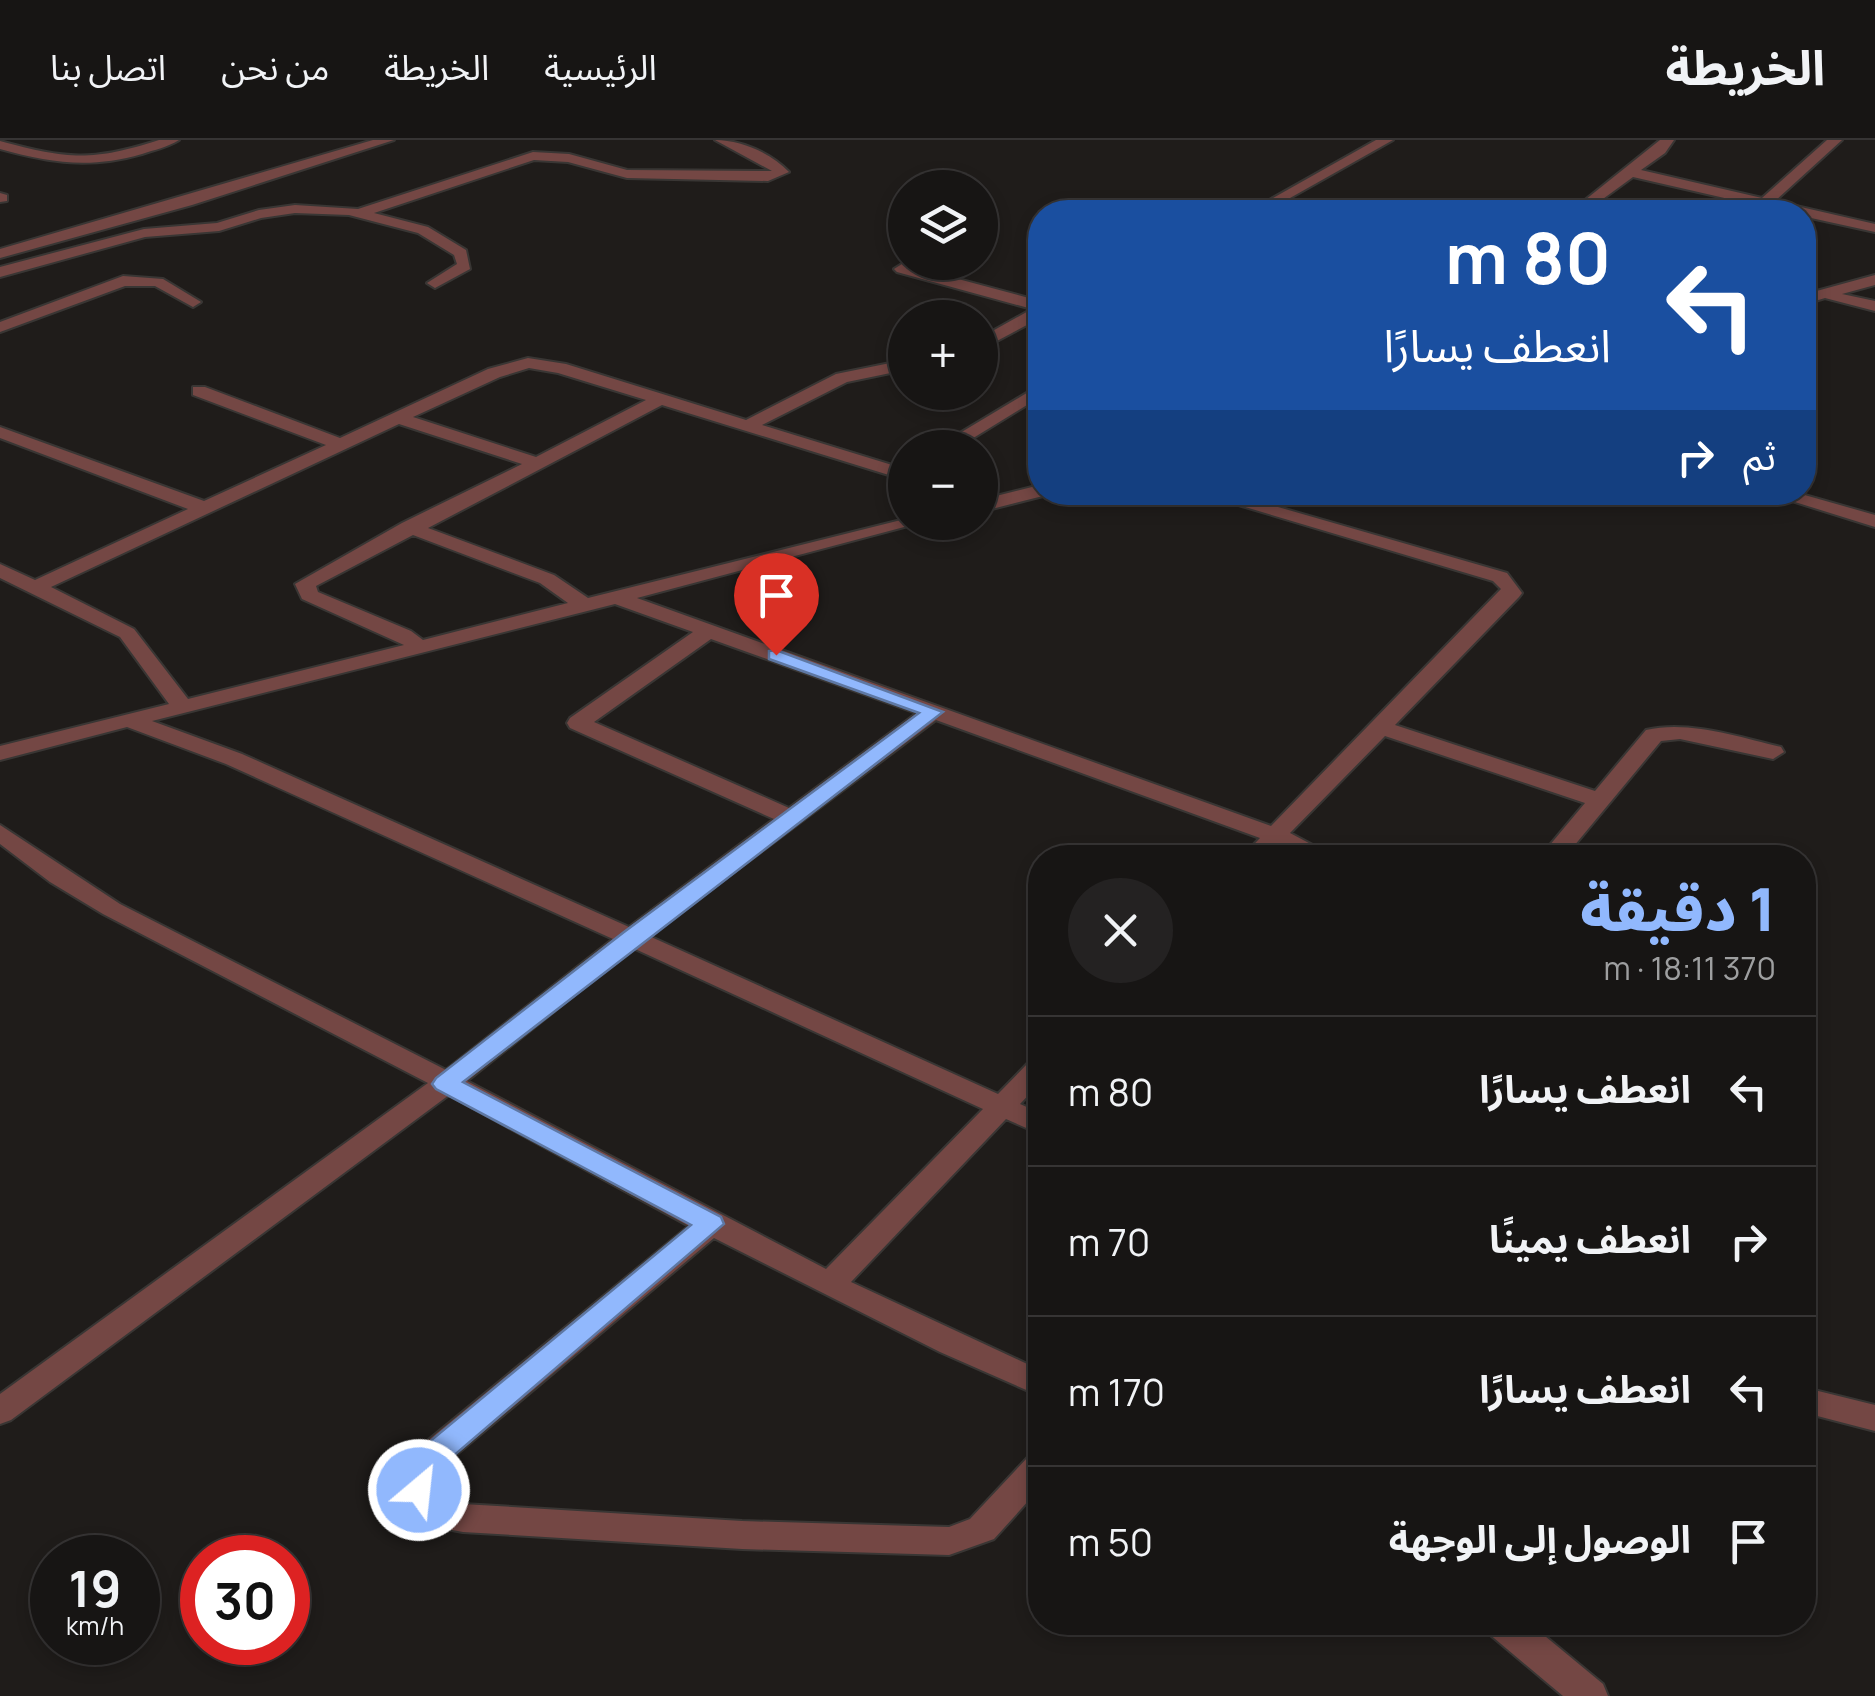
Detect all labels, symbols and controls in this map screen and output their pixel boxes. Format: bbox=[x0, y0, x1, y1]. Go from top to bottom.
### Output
text: الخريطة bbox=[1666, 34, 1825, 99]
text: اتصل بنا bbox=[50, 43, 166, 91]
text: من نحن bbox=[221, 43, 329, 91]
text: الخريطة bbox=[384, 43, 489, 91]
text: الرئيسية bbox=[544, 43, 657, 91]
map controls bbox=[888, 170, 998, 540]
button: layers bbox=[888, 170, 998, 280]
text: 80 m bbox=[1445, 209, 1611, 305]
icon: left bbox=[1646, 240, 1776, 370]
button: + bbox=[888, 300, 998, 410]
text: انعطف يسارًا bbox=[1383, 314, 1611, 376]
text: ثم bbox=[1743, 429, 1776, 481]
button: − bbox=[888, 430, 998, 540]
icon: right bbox=[1668, 430, 1723, 485]
pin bbox=[734, 553, 819, 656]
icon: arrive bbox=[749, 568, 804, 623]
text: 1 دقيقة bbox=[1580, 867, 1776, 949]
button: close bbox=[1068, 878, 1173, 983]
text: 370 m · 18:11 bbox=[1604, 946, 1776, 990]
text: انعطف يسارًا bbox=[1479, 1062, 1691, 1114]
icon: left bbox=[1721, 1064, 1776, 1119]
text: 80 m bbox=[1068, 1065, 1153, 1117]
text: انعطف يمينًا bbox=[1489, 1212, 1691, 1264]
icon: right bbox=[1721, 1214, 1776, 1269]
text: 70 m bbox=[1068, 1215, 1150, 1267]
text: انعطف يسارًا bbox=[1479, 1362, 1691, 1414]
icon: left bbox=[1721, 1364, 1776, 1419]
text: 170 m bbox=[1068, 1365, 1165, 1417]
position arrow bbox=[367, 1438, 471, 1542]
text: الوصول إلى الوجهة bbox=[1389, 1512, 1691, 1564]
icon: arrive bbox=[1721, 1514, 1776, 1569]
text: 50 m bbox=[1068, 1515, 1153, 1567]
speed limit sign: 30 bbox=[180, 1535, 310, 1665]
text: 19 bbox=[69, 1554, 121, 1622]
text: km/h bbox=[66, 1608, 124, 1643]

